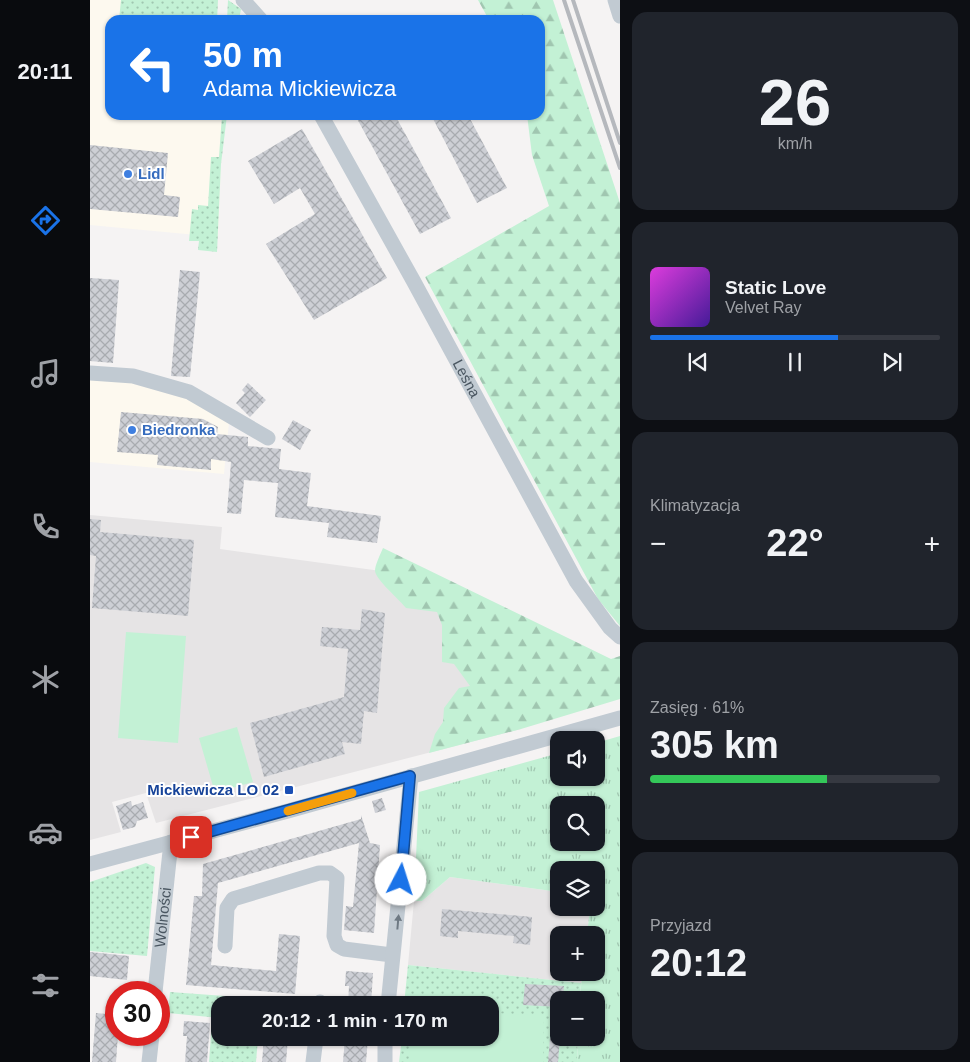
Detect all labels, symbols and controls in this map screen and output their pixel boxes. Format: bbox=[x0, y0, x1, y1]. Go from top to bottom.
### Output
icon: left bbox=[120, 35, 185, 100]
text: 50 m bbox=[203, 35, 283, 74]
text: 20:11 bbox=[17, 59, 73, 84]
text: 26 bbox=[759, 66, 831, 139]
text: Adama Mickiewicza bbox=[203, 76, 396, 101]
text: km/h bbox=[778, 135, 812, 152]
place label: Lidl bbox=[138, 165, 165, 182]
marker: Lidl bbox=[122, 168, 134, 180]
icon: directions bbox=[28, 203, 63, 238]
text: Static Love bbox=[725, 277, 826, 298]
text: Velvet Ray bbox=[725, 299, 801, 316]
icon: previous bbox=[684, 348, 712, 376]
icon: pause bbox=[781, 348, 809, 376]
icon: next bbox=[878, 348, 906, 376]
icon: music bbox=[28, 356, 63, 391]
street label: Leśna bbox=[450, 356, 484, 401]
place label: Biedronka bbox=[142, 421, 216, 438]
marker: Biedronka bbox=[126, 424, 138, 436]
text: Klimatyzacja bbox=[650, 497, 740, 514]
icon: phone bbox=[28, 509, 63, 544]
text: 22° bbox=[766, 522, 824, 564]
text: − bbox=[650, 528, 666, 559]
text: + bbox=[924, 528, 940, 559]
icon: climate bbox=[28, 662, 63, 697]
text: Zasięg · 61% bbox=[650, 699, 744, 716]
text: 305 km bbox=[650, 724, 779, 766]
map controls bbox=[550, 731, 605, 1046]
button: sound bbox=[550, 731, 605, 786]
place label: Mickiewicza LO 02 bbox=[147, 781, 279, 798]
marker: Mickiewicza LO 02 bbox=[283, 784, 295, 796]
button: search bbox=[550, 796, 605, 851]
icon: car bbox=[28, 815, 63, 850]
pin bbox=[170, 816, 212, 858]
icon: arrive bbox=[177, 823, 205, 851]
position arrow bbox=[374, 853, 426, 905]
button: layers bbox=[550, 861, 605, 916]
street label: Wolności bbox=[151, 886, 174, 948]
one-way arrow bbox=[394, 914, 402, 930]
text: Przyjazd bbox=[650, 917, 711, 934]
button: + bbox=[550, 926, 605, 981]
text: 20:12 bbox=[650, 942, 747, 984]
icon: filters bbox=[28, 968, 63, 1003]
speed limit sign: 30 bbox=[105, 981, 170, 1046]
button: − bbox=[550, 991, 605, 1046]
text: 20:12 · 1 min · 170 m bbox=[262, 1010, 448, 1031]

